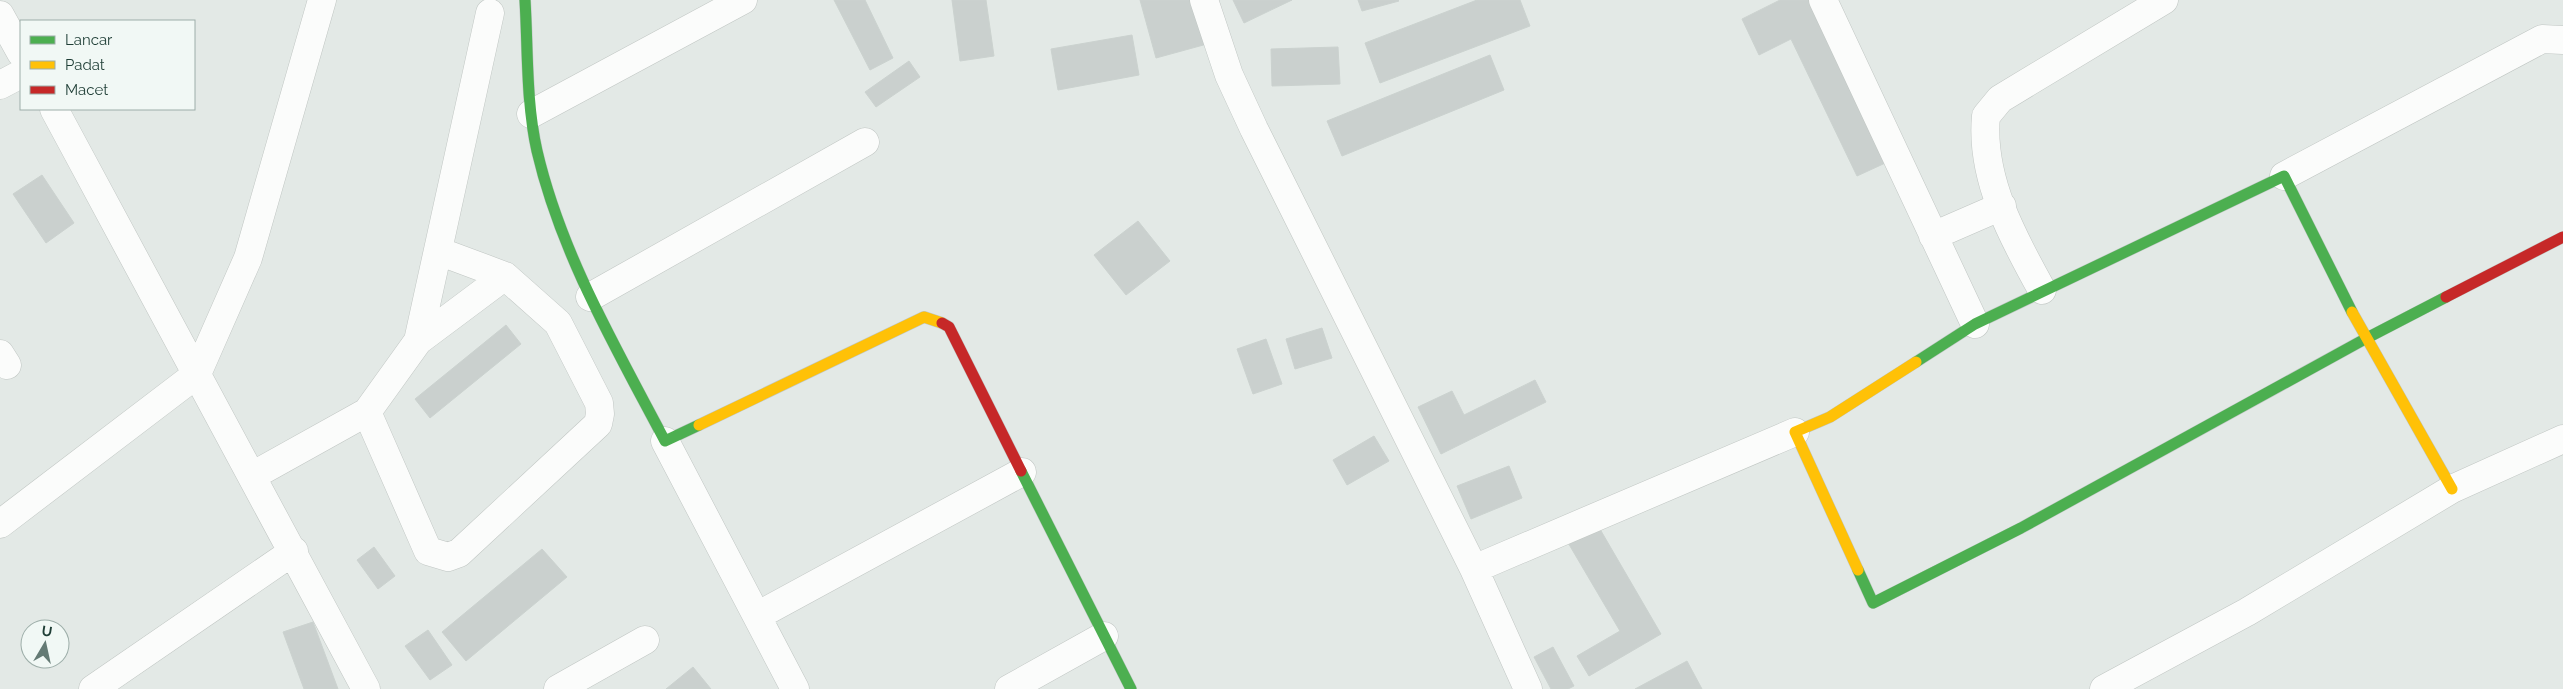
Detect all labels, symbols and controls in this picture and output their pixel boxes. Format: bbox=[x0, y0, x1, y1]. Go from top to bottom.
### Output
legend bbox=[20, 20, 195, 110]
text: Lancar bbox=[65, 31, 113, 49]
text: Padat bbox=[65, 56, 105, 74]
text: Macet bbox=[65, 81, 108, 99]
north arrow bbox=[20, 619, 70, 669]
text: U bbox=[41, 622, 53, 640]

